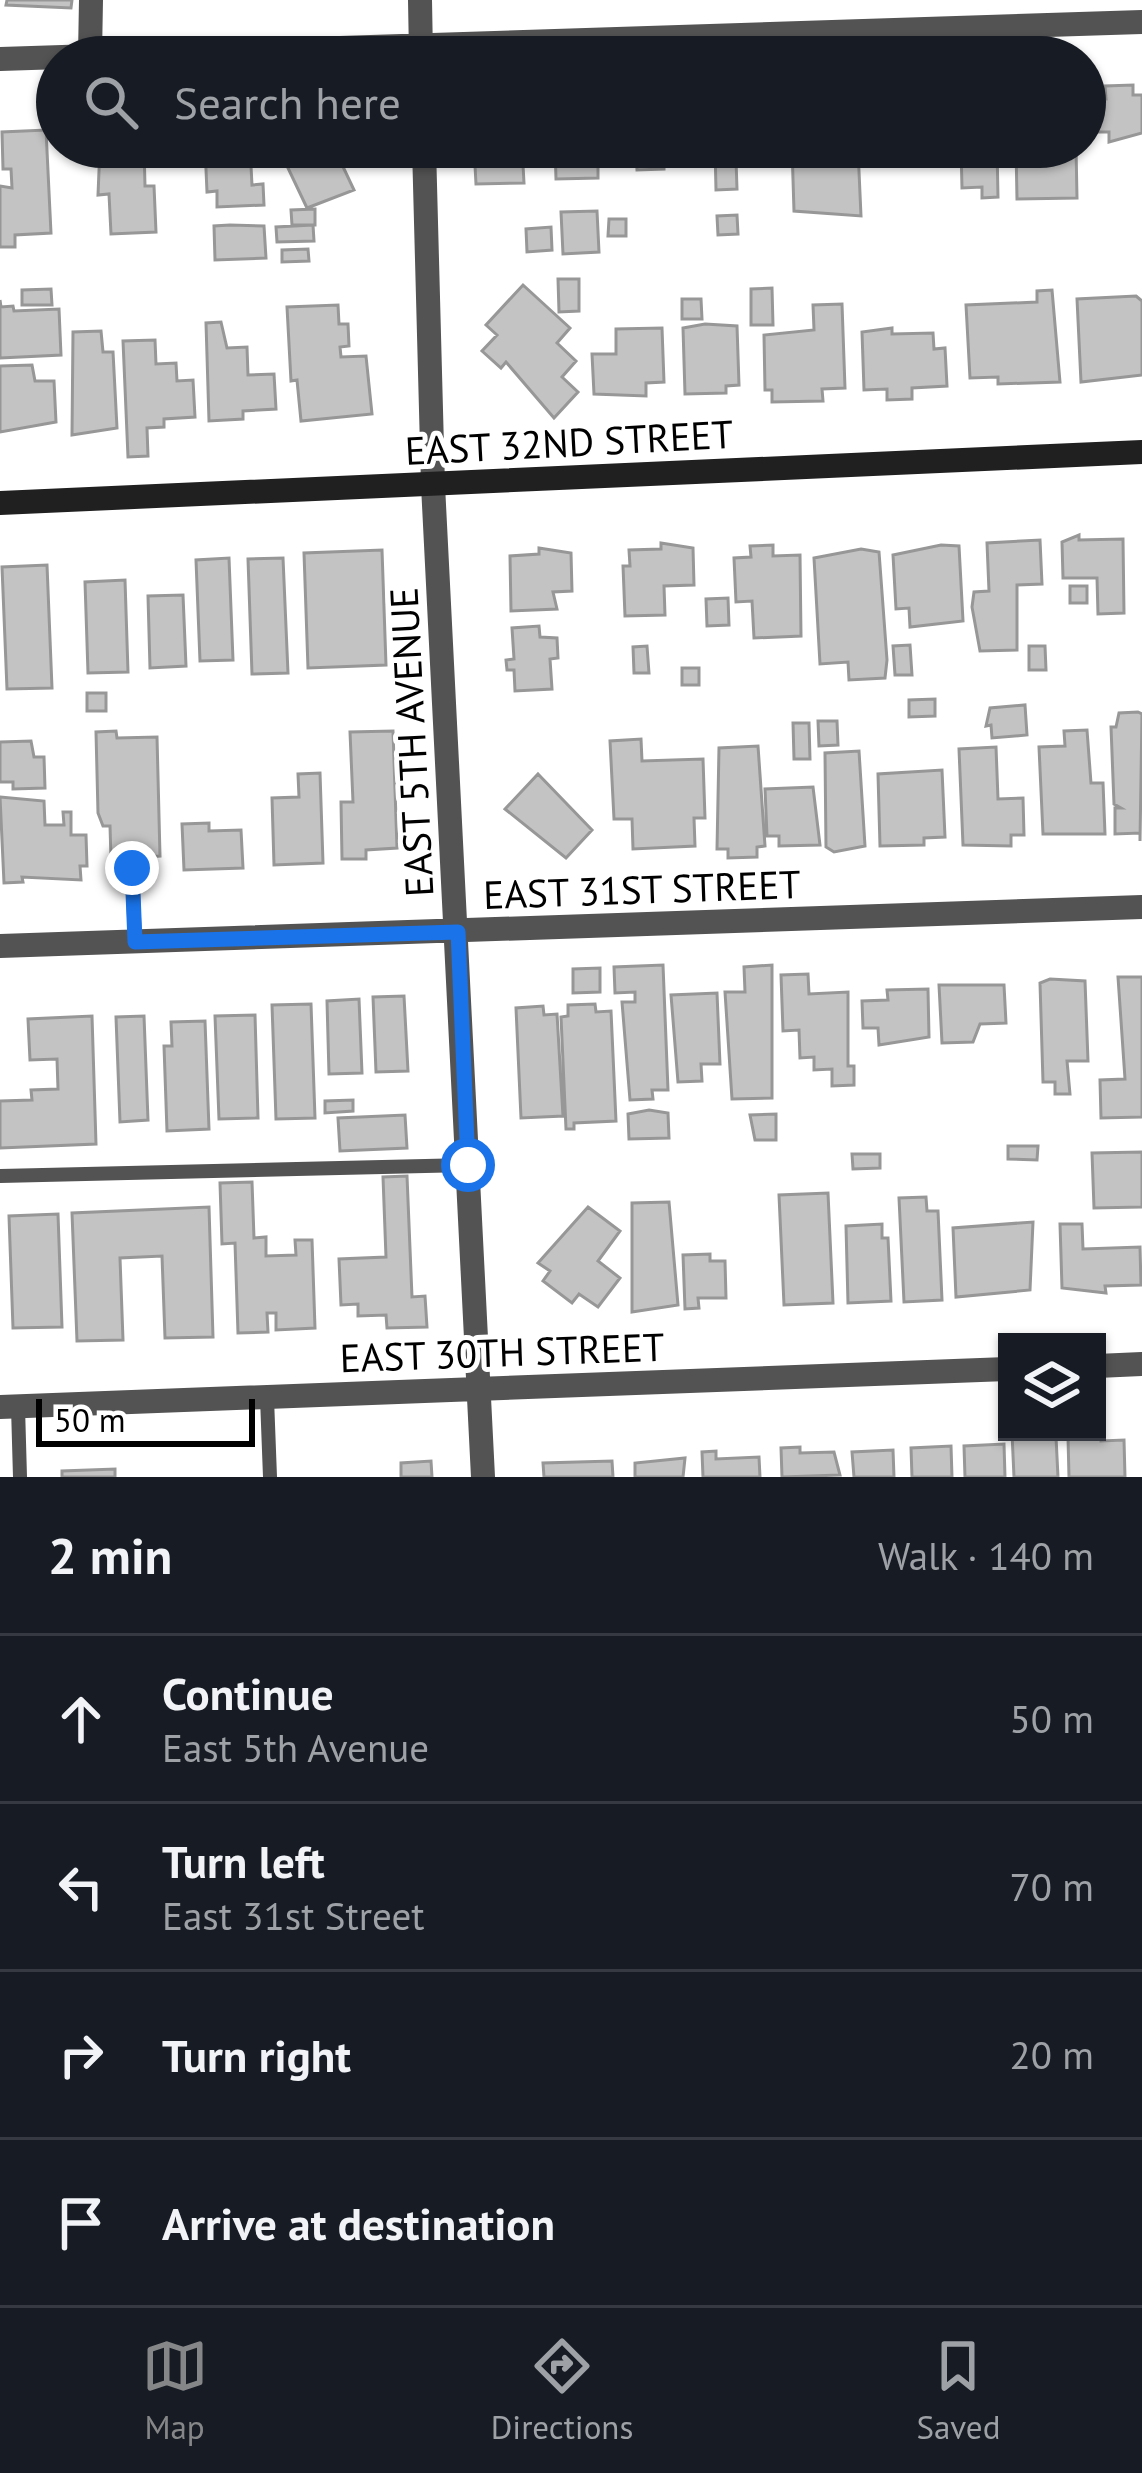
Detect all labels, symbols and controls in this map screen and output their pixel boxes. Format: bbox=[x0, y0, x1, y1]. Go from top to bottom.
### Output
search box bbox=[36, 36, 1106, 168]
icon: search bbox=[78, 69, 144, 135]
text: Search here bbox=[174, 73, 401, 131]
street label: EAST 32ND STREET bbox=[404, 408, 734, 476]
street label: EAST 5TH AVENUE bbox=[377, 586, 445, 898]
route end bbox=[105, 841, 159, 895]
street label: EAST 31ST STREET bbox=[482, 858, 802, 920]
route start bbox=[441, 1138, 495, 1192]
street label: EAST 30TH STREET bbox=[339, 1321, 665, 1383]
map controls bbox=[998, 1333, 1106, 1441]
button: layers bbox=[998, 1333, 1106, 1441]
scale bar bbox=[36, 1393, 255, 1446]
text: 50 m bbox=[54, 1398, 126, 1441]
text: 2 min bbox=[48, 1522, 172, 1588]
text: Walk · 140 m bbox=[878, 1530, 1094, 1581]
text: Continue bbox=[162, 1664, 334, 1722]
icon: ahead bbox=[48, 1686, 114, 1752]
text: 50 m bbox=[1009, 1693, 1094, 1744]
text: East 5th Avenue bbox=[162, 1722, 429, 1773]
text: Turn left bbox=[162, 1832, 325, 1890]
icon: left bbox=[48, 1854, 114, 1920]
text: 70 m bbox=[1009, 1861, 1094, 1912]
text: East 31st Street bbox=[162, 1890, 424, 1941]
icon: right bbox=[48, 2022, 114, 2088]
text: Turn right bbox=[162, 2026, 351, 2084]
text: 20 m bbox=[1009, 2029, 1094, 2080]
icon: arrive bbox=[48, 2190, 114, 2256]
text: Arrive at destination bbox=[162, 2194, 555, 2252]
tab: Map bbox=[142, 2333, 208, 2448]
tab: Directions bbox=[491, 2333, 633, 2448]
tab: Saved bbox=[916, 2333, 1000, 2448]

